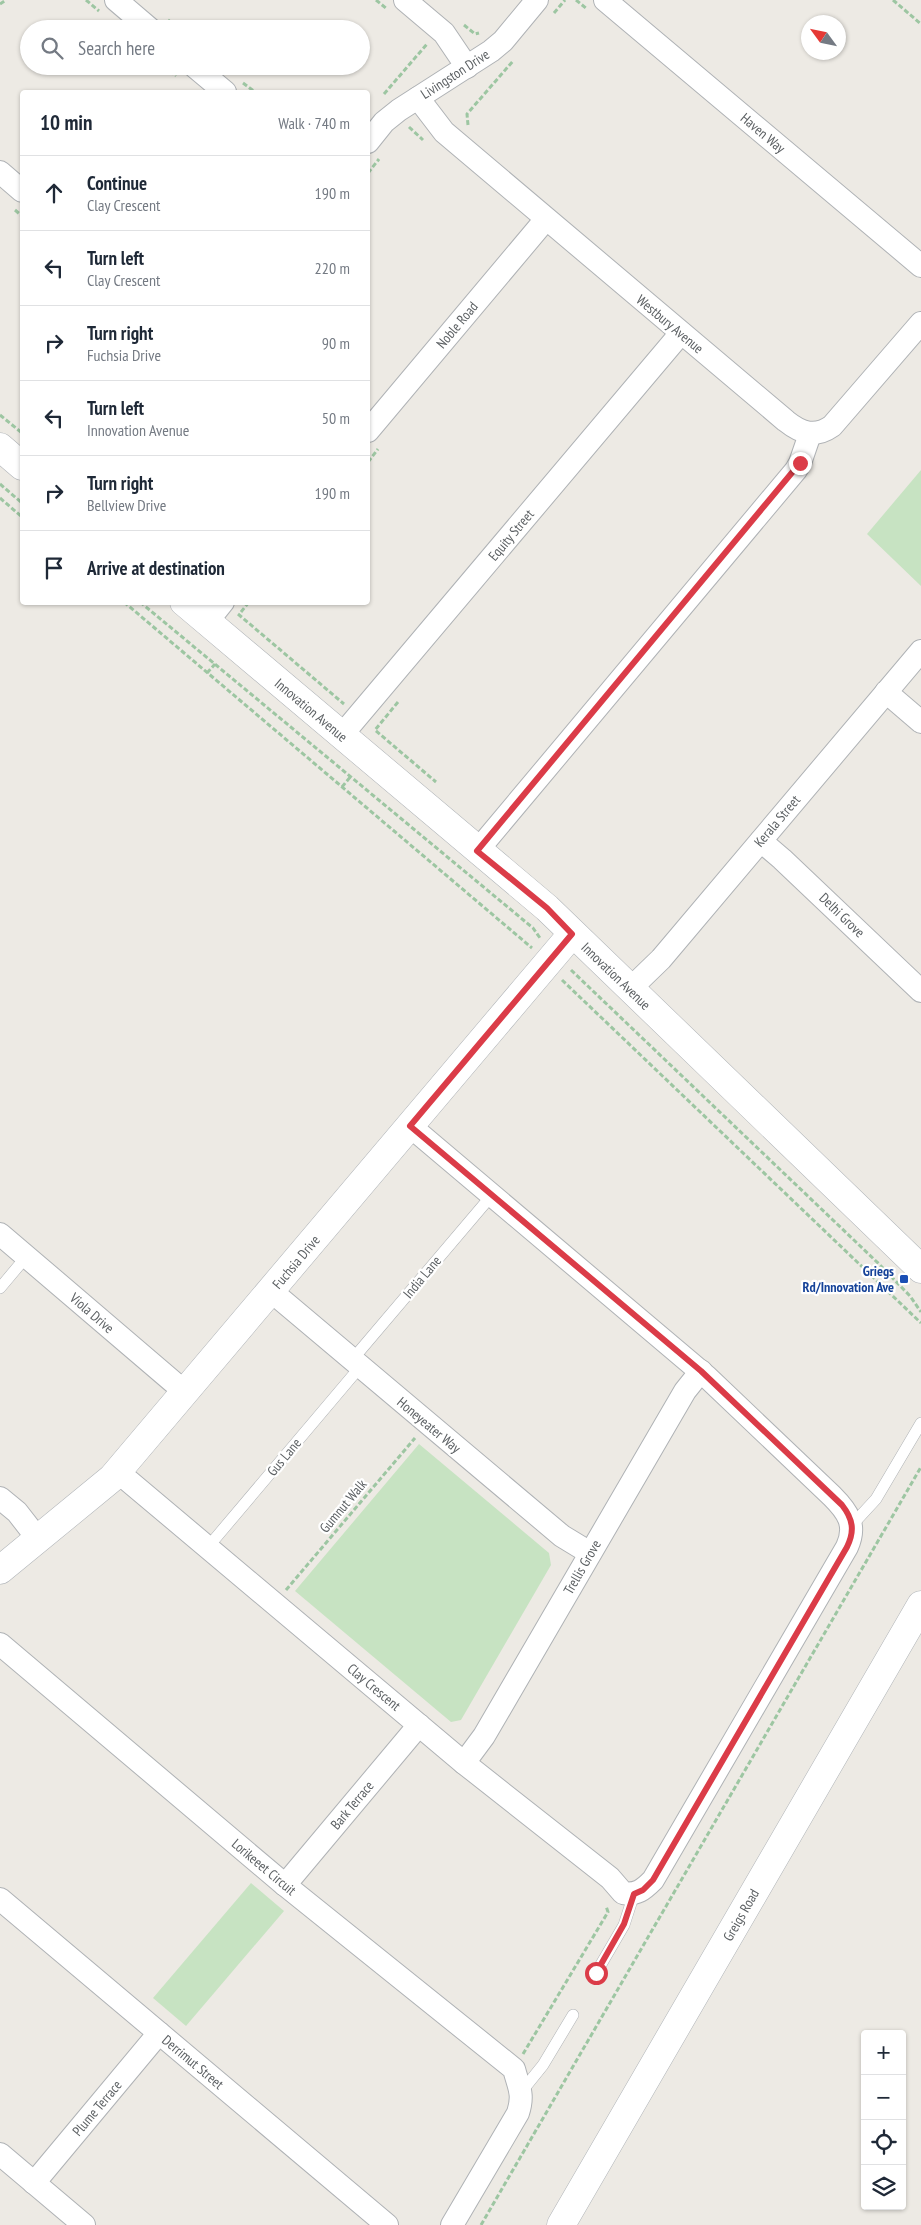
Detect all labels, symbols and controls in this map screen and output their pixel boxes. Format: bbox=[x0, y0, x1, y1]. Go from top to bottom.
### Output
north arrow bbox=[801, 15, 846, 60]
search box bbox=[20, 20, 370, 75]
icon: search bbox=[38, 34, 66, 62]
text: Search here bbox=[78, 36, 155, 60]
street label: Livingston Drive bbox=[417, 45, 493, 103]
text: 10 min bbox=[40, 109, 92, 136]
street label: Haven Way bbox=[737, 109, 790, 157]
text: Walk · 740 m bbox=[278, 113, 350, 133]
text: Continue bbox=[87, 171, 147, 195]
icon: ahead bbox=[40, 179, 68, 207]
text: 190 m bbox=[315, 183, 350, 203]
text: Clay Crescent bbox=[87, 195, 160, 215]
text: Turn left bbox=[87, 246, 144, 270]
icon: left bbox=[40, 254, 68, 282]
text: 220 m bbox=[315, 258, 350, 278]
text: Clay Crescent bbox=[87, 270, 160, 290]
street label: Westbury Avenue bbox=[633, 291, 707, 357]
street label: Noble Road bbox=[432, 298, 482, 352]
text: Turn right bbox=[87, 321, 153, 345]
icon: right bbox=[40, 329, 68, 357]
text: 90 m bbox=[322, 333, 350, 353]
text: Fuchsia Drive bbox=[87, 345, 161, 365]
text: Turn left bbox=[87, 396, 144, 420]
icon: left bbox=[40, 404, 68, 432]
text: 50 m bbox=[322, 408, 350, 428]
text: Innovation Avenue bbox=[87, 420, 189, 440]
route end bbox=[789, 452, 812, 475]
text: Turn right bbox=[87, 471, 153, 495]
icon: right bbox=[40, 479, 68, 507]
text: 190 m bbox=[315, 483, 350, 503]
text: Bellview Drive bbox=[87, 495, 166, 515]
street label: Equity Street bbox=[484, 505, 538, 564]
icon: arrive bbox=[40, 554, 68, 582]
text: Arrive at destination bbox=[87, 556, 225, 580]
street label: Innovation Avenue bbox=[271, 674, 351, 746]
street label: Kerala Street bbox=[750, 791, 804, 851]
street label: Delhi Grove bbox=[815, 889, 869, 941]
street label: Innovation Avenue bbox=[578, 938, 655, 1014]
street label: Fuchsia Drive bbox=[268, 1231, 324, 1293]
street label: India Lane bbox=[399, 1252, 445, 1302]
place label: Griegs Rd/Innovation Ave bbox=[803, 1262, 894, 1296]
marker: Griegs Rd/Innovation Ave bbox=[898, 1273, 910, 1285]
street label: Viola Drive bbox=[65, 1288, 118, 1337]
street label: Honeyeater Way bbox=[393, 1393, 465, 1457]
street label: Gus Lane bbox=[263, 1434, 305, 1480]
street label: Gumnut Walk bbox=[315, 1475, 371, 1536]
street label: Trellis Grove bbox=[559, 1536, 605, 1597]
street label: Clay Crescent bbox=[344, 1659, 404, 1715]
street label: Bark Terrace bbox=[326, 1777, 378, 1833]
street label: Lorikeeet Circuit bbox=[228, 1835, 300, 1899]
street label: Greigs Road bbox=[719, 1886, 763, 1944]
route start bbox=[585, 1962, 608, 1985]
map controls bbox=[861, 2030, 906, 2210]
button: + bbox=[861, 2030, 906, 2075]
street label: Derrimut Street bbox=[159, 2031, 228, 2093]
button: − bbox=[861, 2075, 906, 2120]
street label: Plume Terrace bbox=[68, 2076, 126, 2140]
button: locate bbox=[861, 2120, 906, 2165]
button: layers bbox=[861, 2165, 906, 2210]

